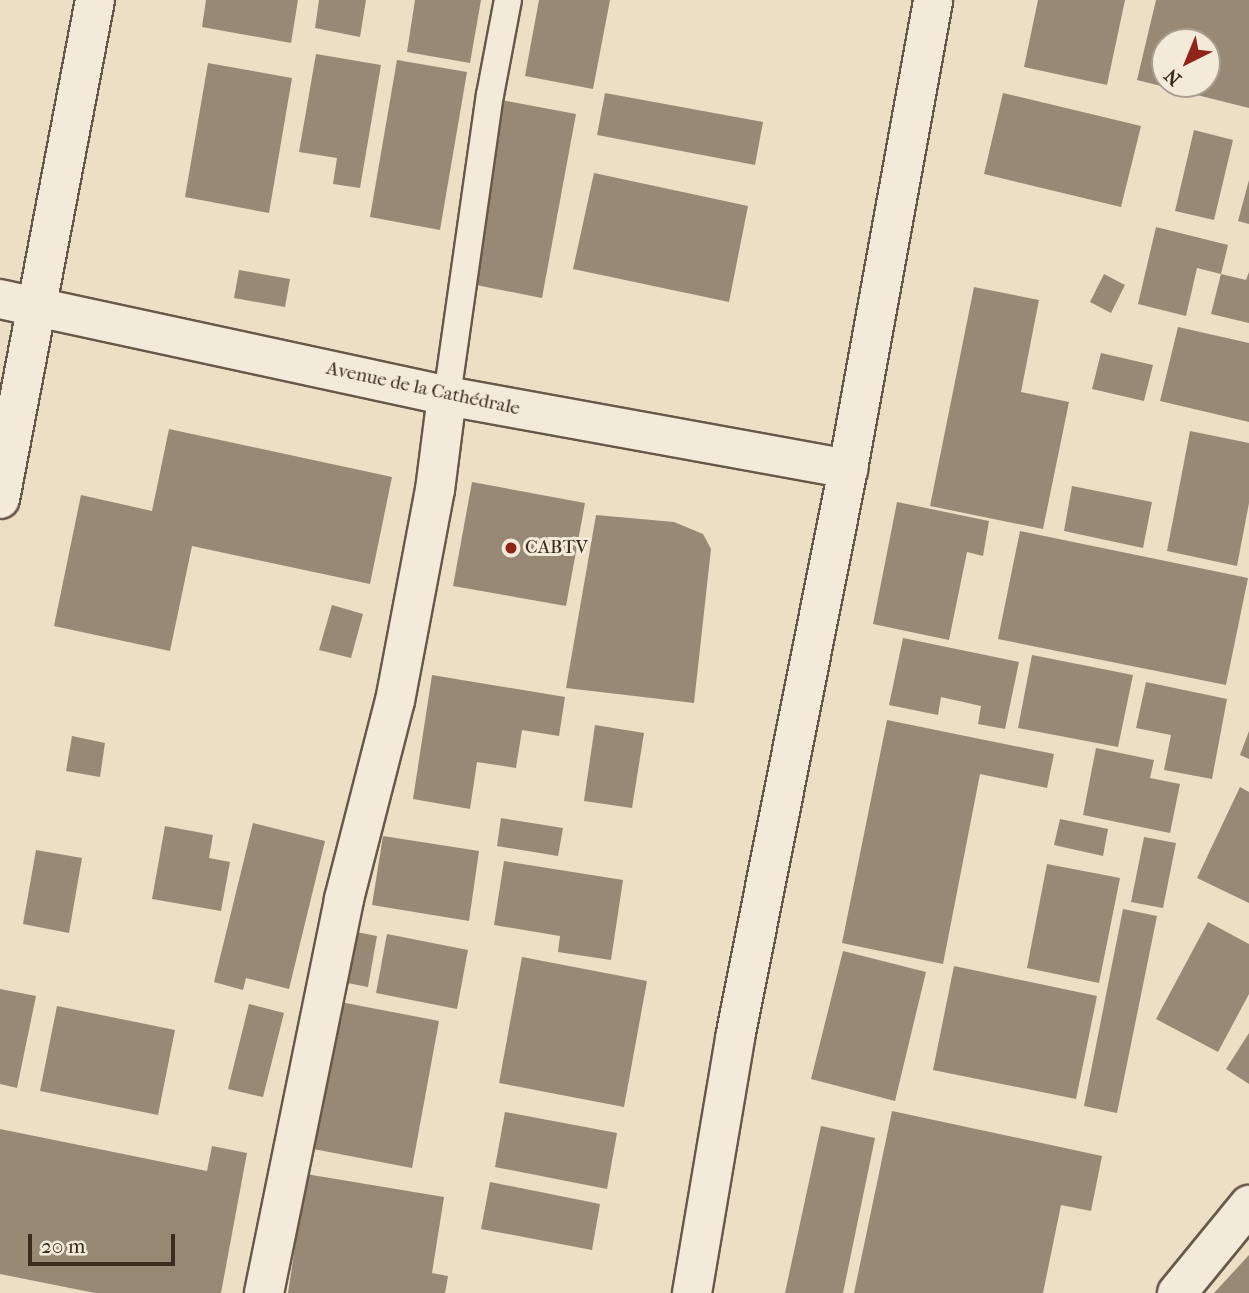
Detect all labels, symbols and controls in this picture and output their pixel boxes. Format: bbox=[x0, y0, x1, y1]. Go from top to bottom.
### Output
north arrow bbox=[1151, 28, 1221, 98]
text: N bbox=[1160, 64, 1186, 90]
street label: Avenue de la Cathédrale bbox=[324, 357, 522, 421]
place label: CABTV bbox=[525, 537, 588, 559]
marker: CABTV bbox=[503, 540, 519, 556]
scale bar bbox=[32, 1220, 178, 1264]
text: 20 m bbox=[41, 1234, 85, 1258]

